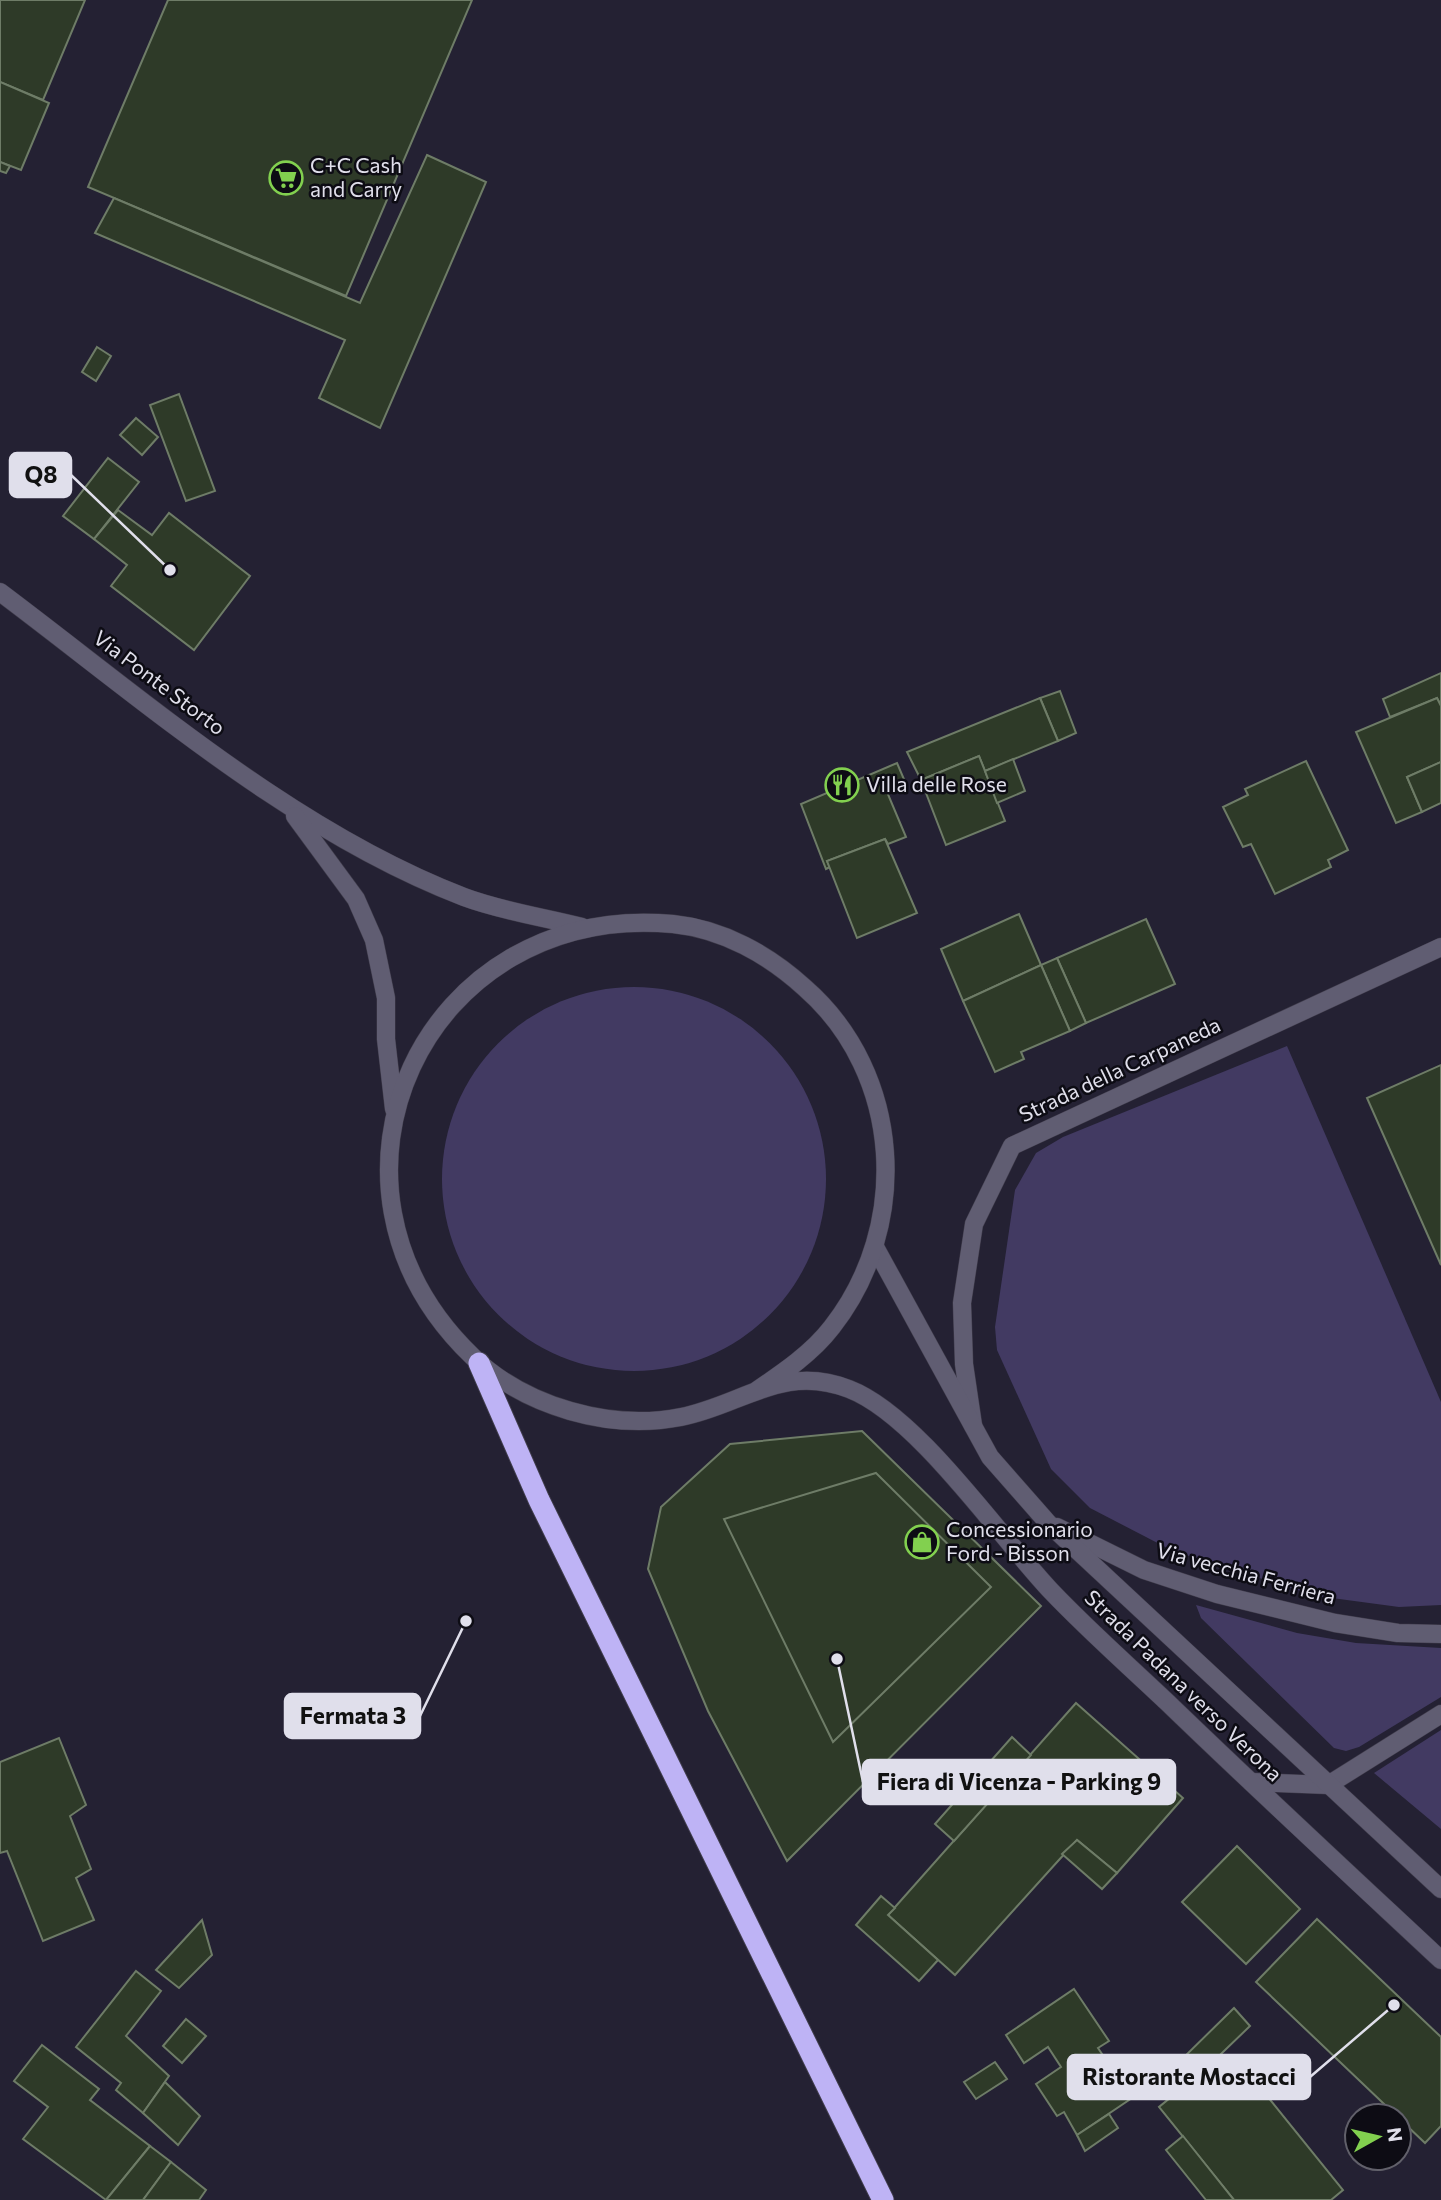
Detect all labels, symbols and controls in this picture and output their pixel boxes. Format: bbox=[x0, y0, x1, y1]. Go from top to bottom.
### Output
place label: C+C Cash and Carry bbox=[310, 152, 402, 201]
supermarket icon: C+C Cash and Carry bbox=[267, 159, 305, 197]
callout: Q8 bbox=[10, 453, 71, 497]
text: Q8 bbox=[25, 460, 57, 488]
street label: Via Ponte Storto bbox=[89, 624, 231, 739]
restaurant icon: Villa delle Rose bbox=[823, 766, 861, 804]
place label: Villa delle Rose bbox=[866, 771, 1007, 796]
street label: Strada della Carpaneda bbox=[1015, 1011, 1224, 1126]
place label: Concessionario Ford - Bisson bbox=[946, 1516, 1093, 1565]
shop icon: Concessionario Ford - Bisson bbox=[903, 1523, 941, 1561]
street label: Via vecchia Ferriera bbox=[1154, 1537, 1339, 1609]
street label: Strada Padana verso Verona bbox=[1080, 1584, 1288, 1786]
callout: Fermata 3 bbox=[285, 1694, 420, 1738]
text: Fermata 3 bbox=[300, 1701, 406, 1729]
callout: Fiera di Vicenza - Parking 9 bbox=[863, 1760, 1175, 1804]
text: Fiera di Vicenza - Parking 9 bbox=[877, 1767, 1161, 1795]
callout: Ristorante Mostacci bbox=[1068, 2055, 1310, 2099]
text: Ristorante Mostacci bbox=[1082, 2062, 1296, 2090]
north arrow bbox=[1343, 2102, 1413, 2172]
text: N bbox=[1383, 2126, 1408, 2143]

